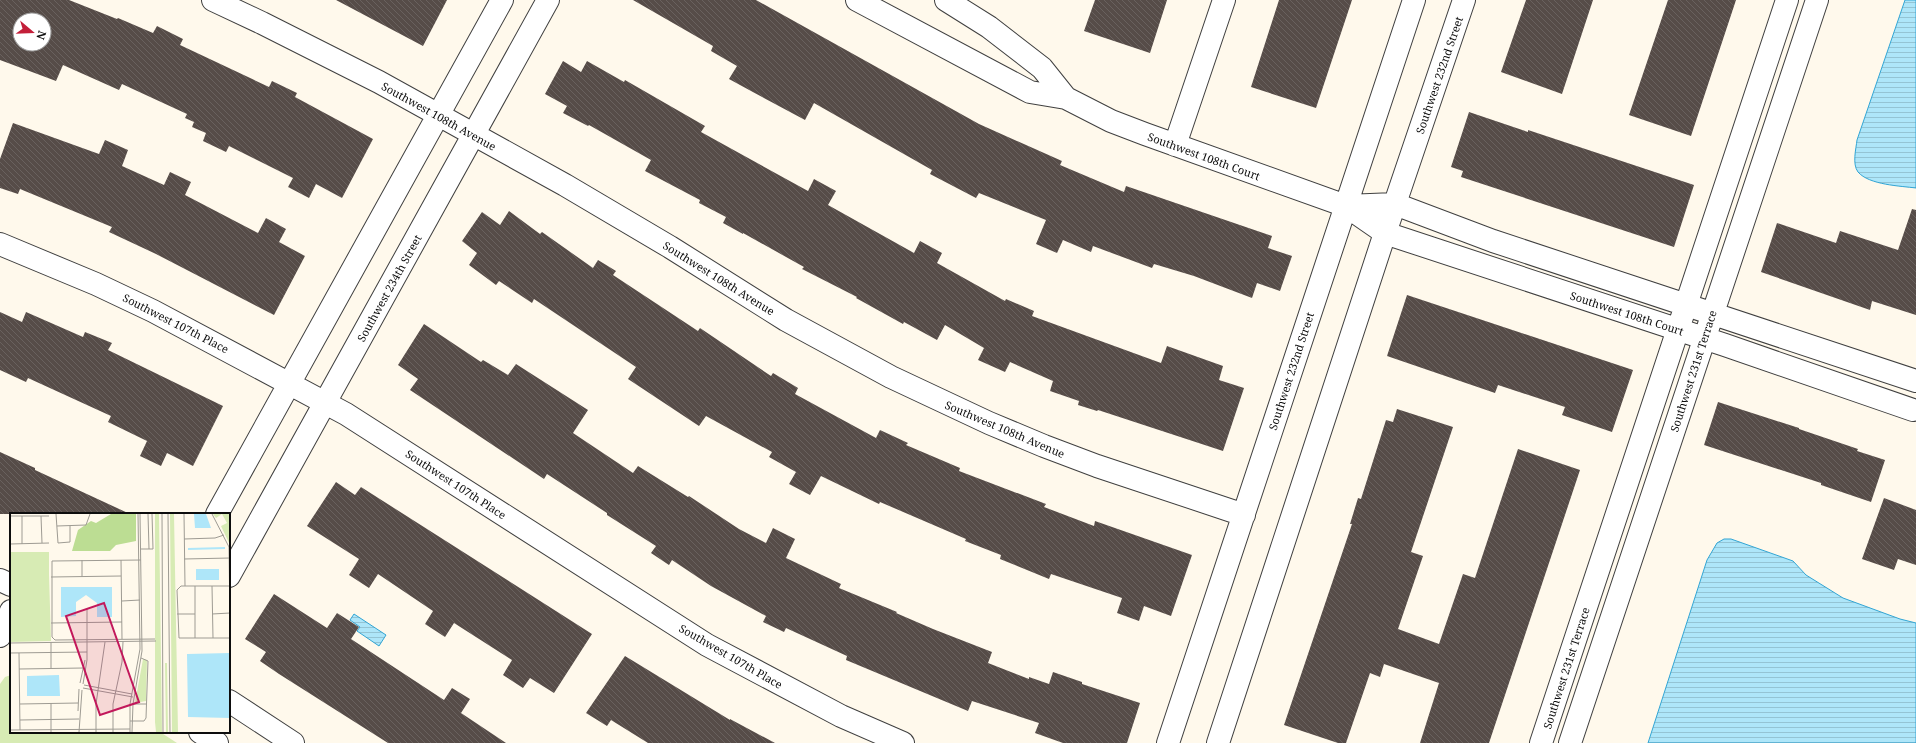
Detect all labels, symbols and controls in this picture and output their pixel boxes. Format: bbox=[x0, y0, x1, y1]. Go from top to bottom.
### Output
north arrow bbox=[12, 12, 52, 52]
street label: Southwest 232nd Street bbox=[1412, 14, 1466, 136]
text: N bbox=[33, 29, 50, 42]
street label: Southwest 108th Avenue bbox=[379, 78, 499, 154]
street label: Southwest 108th Court bbox=[1146, 129, 1262, 183]
street label: Southwest 234th Street bbox=[353, 232, 425, 344]
street label: Southwest 108th Avenue bbox=[660, 238, 778, 319]
street label: Southwest 108th Court bbox=[1568, 288, 1686, 338]
street label: Southwest 107th Place bbox=[120, 290, 232, 356]
street label: Southwest 231st Terrace bbox=[1666, 308, 1720, 434]
street label: Southwest 232nd Street bbox=[1265, 310, 1317, 432]
street label: Southwest 108th Avenue bbox=[943, 397, 1067, 461]
street label: Southwest 107th Place bbox=[403, 446, 509, 522]
inset map bbox=[10, 513, 230, 733]
street label: Southwest 231st Terrace bbox=[1539, 605, 1593, 731]
street label: Southwest 107th Place bbox=[677, 620, 785, 692]

